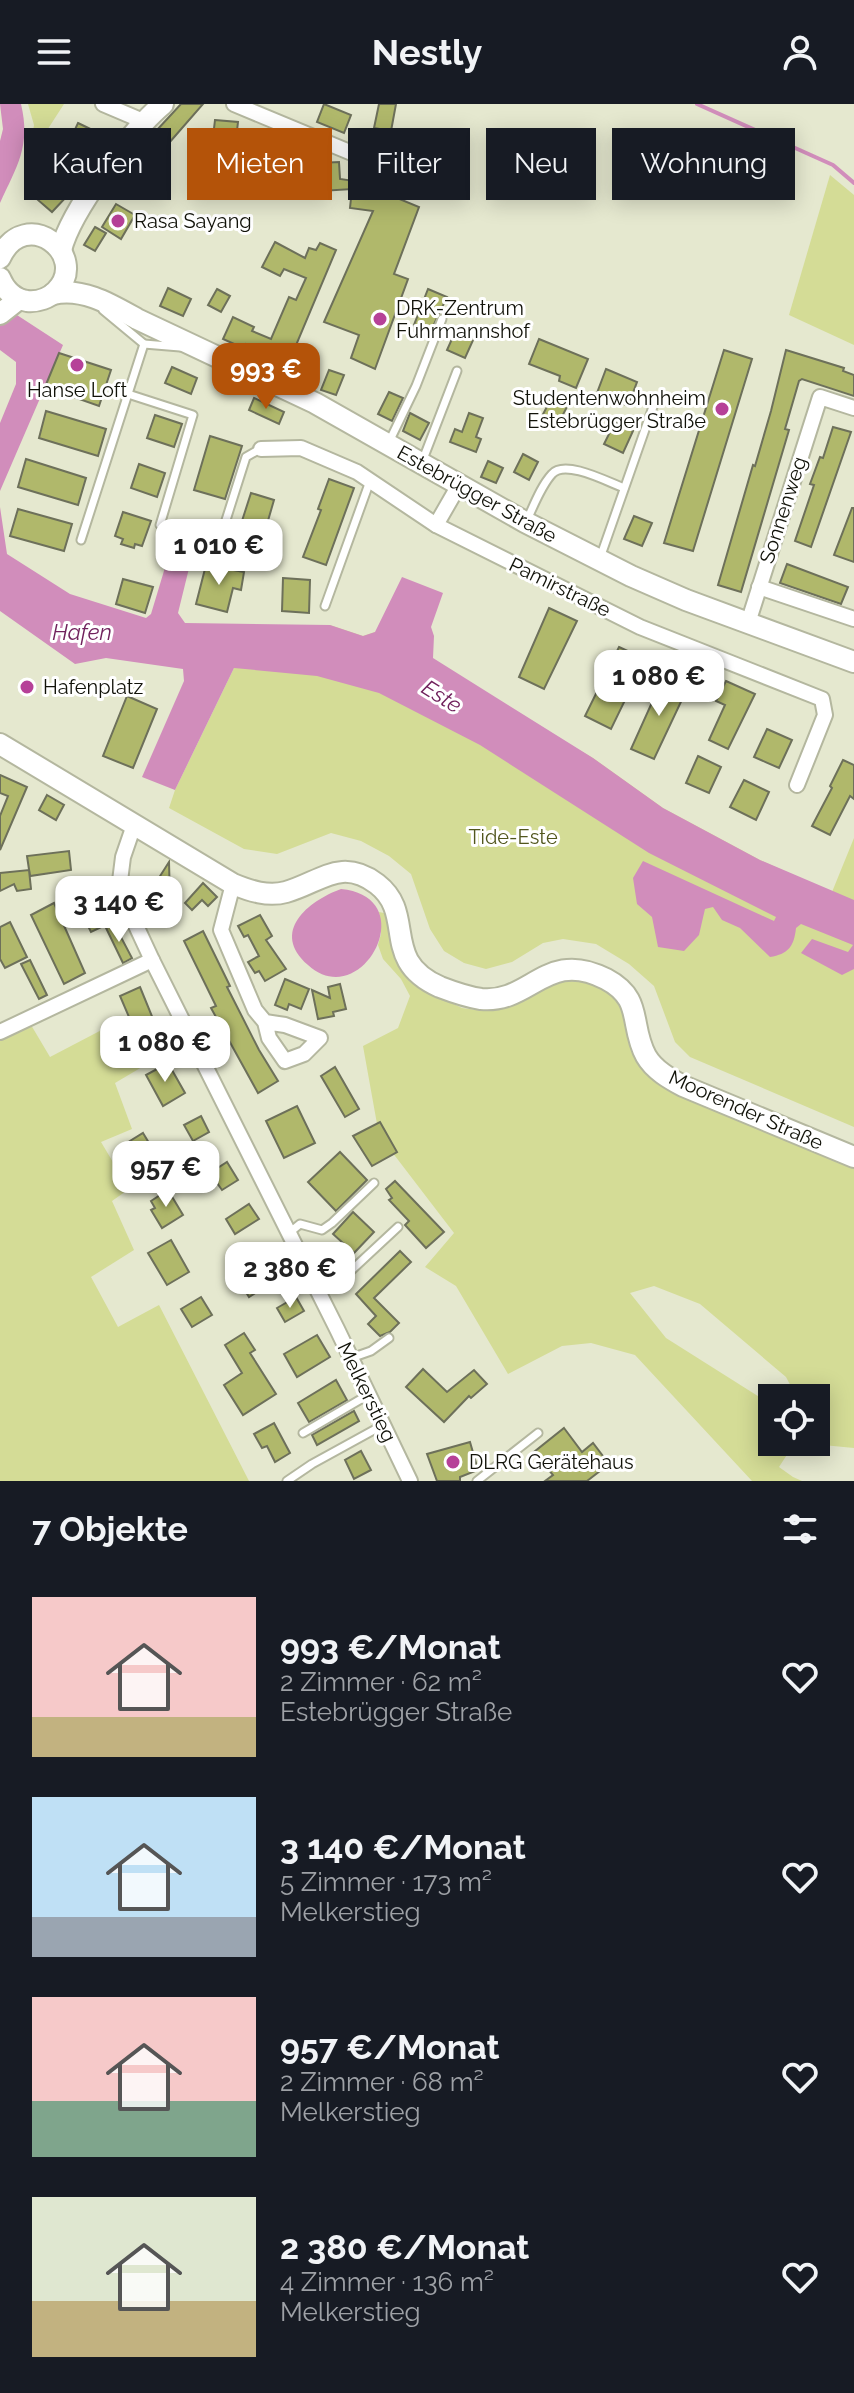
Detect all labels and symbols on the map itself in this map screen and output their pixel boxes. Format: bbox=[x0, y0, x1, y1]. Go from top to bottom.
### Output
place label: Rasa Sayang bbox=[134, 209, 252, 233]
marker: Rasa Sayang bbox=[109, 212, 127, 230]
place label: DRK-Zentrum Fuhrmannshof bbox=[396, 296, 531, 343]
marker: DRK-Zentrum Fuhrmannshof bbox=[371, 310, 389, 328]
pin: 993 € bbox=[210, 343, 322, 411]
marker: Hanse Loft bbox=[68, 356, 86, 374]
place label: Hanse Loft bbox=[27, 378, 127, 402]
place label: Studentenwohnheim Estebrügger Straße bbox=[513, 386, 706, 433]
marker: Studentenwohnheim Estebrügger Straße bbox=[713, 400, 731, 418]
street label: Estebrügger Straße bbox=[393, 440, 561, 548]
street label: Sonnenweg bbox=[755, 454, 811, 566]
pin: 1 010 € bbox=[145, 519, 293, 587]
street label: Pamirstraße bbox=[505, 552, 615, 622]
water label: Hafen bbox=[52, 619, 112, 645]
pin: 1 080 € bbox=[585, 650, 733, 718]
water label: Este bbox=[417, 674, 467, 718]
place label: Hafenplatz bbox=[43, 675, 143, 699]
marker: Hafenplatz bbox=[18, 678, 36, 696]
park label: Tide-Este bbox=[468, 825, 558, 849]
pin: 3 140 € bbox=[45, 876, 193, 944]
pin: 1 080 € bbox=[91, 1016, 239, 1084]
street label: Moorender Straße bbox=[665, 1065, 827, 1155]
pin: 957 € bbox=[110, 1141, 222, 1209]
pin: 2 380 € bbox=[216, 1242, 364, 1310]
street label: Melkerstieg bbox=[332, 1338, 402, 1446]
place label: DLRG Gerätehaus bbox=[469, 1450, 634, 1474]
marker: DLRG Gerätehaus bbox=[444, 1453, 462, 1471]

